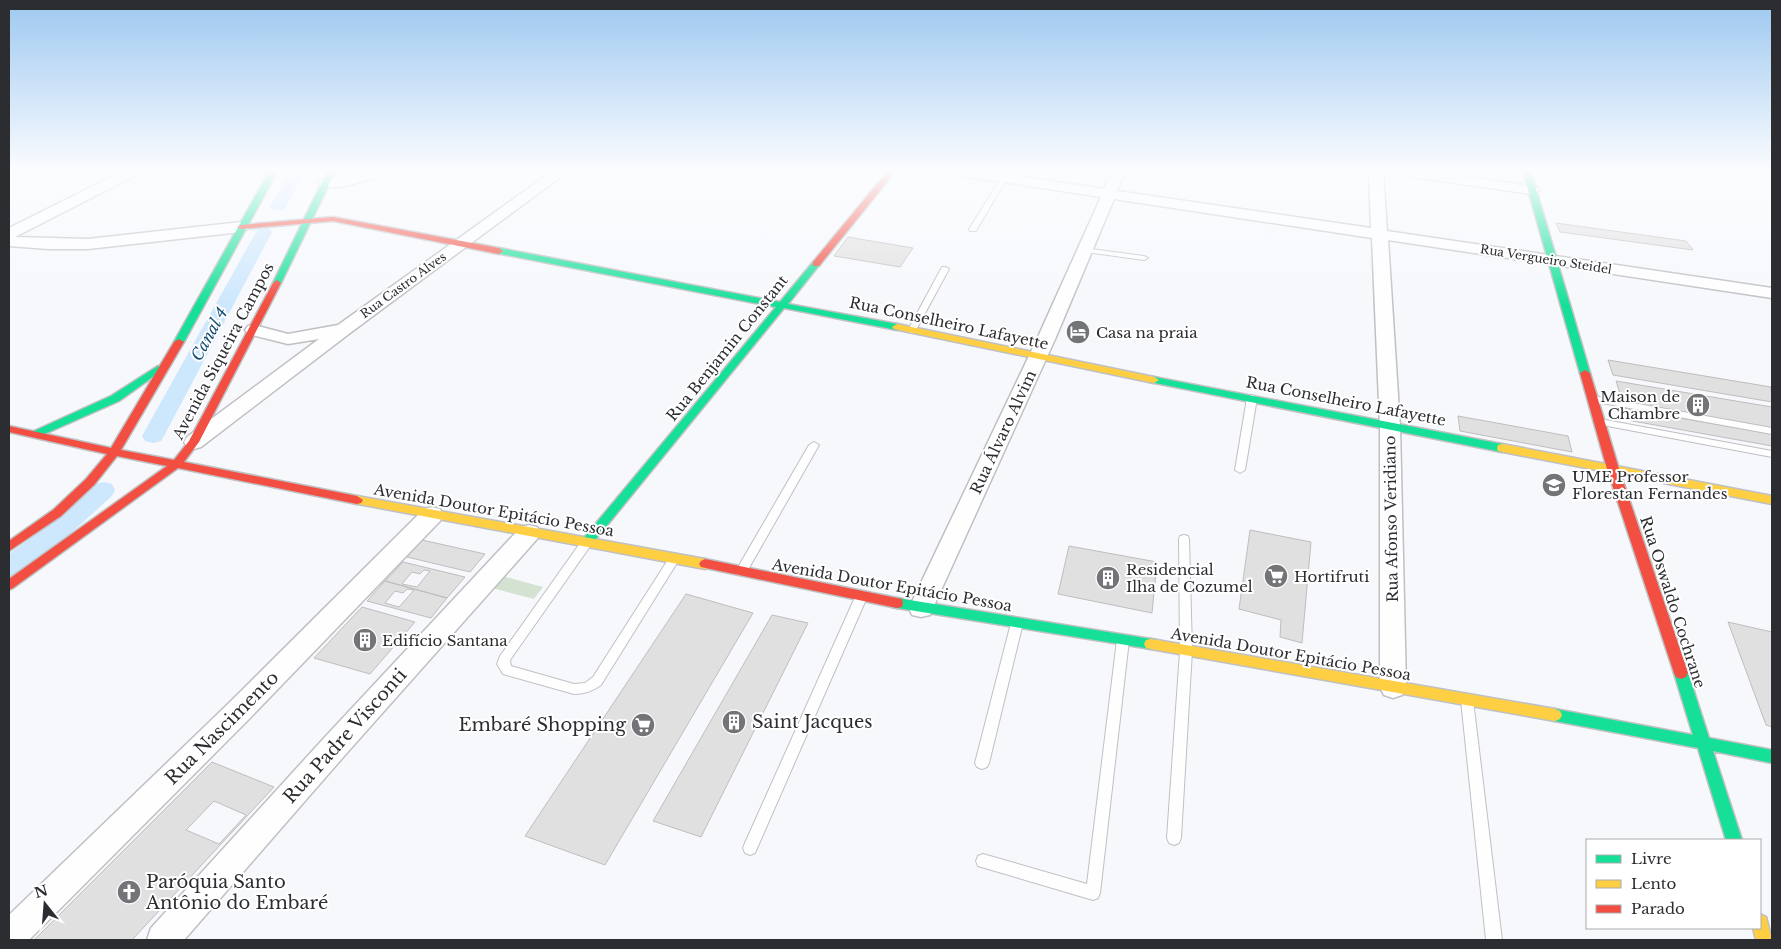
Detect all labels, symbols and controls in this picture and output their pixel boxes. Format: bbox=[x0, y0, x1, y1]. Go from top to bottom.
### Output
street label: Rua Vergueiro Steidel bbox=[1479, 241, 1613, 277]
street label: Rua Castro Alves bbox=[357, 249, 449, 321]
street label: Avenida Siqueira Campos bbox=[168, 259, 278, 443]
street label: Rua Benjamin Constant bbox=[662, 271, 792, 425]
street label: Rua Conselheiro Lafayette bbox=[848, 293, 1050, 353]
water label: Canal 4 bbox=[186, 304, 232, 364]
hotel icon: Casa na praia bbox=[1065, 319, 1091, 345]
place label: Casa na praia bbox=[1096, 323, 1198, 342]
street label: Rua Álvaro Alvim bbox=[966, 367, 1040, 497]
street label: Rua Conselheiro Lafayette bbox=[1244, 372, 1448, 430]
place label: Maison de Chambre bbox=[1600, 387, 1680, 423]
building icon: Maison de Chambre bbox=[1685, 392, 1711, 418]
street label: Rua Afonso Veridiano bbox=[1380, 435, 1402, 603]
place label: UME Professor Florestan Fernandes bbox=[1572, 467, 1728, 503]
school or university icon: UME Professor Florestan Fernandes bbox=[1541, 472, 1567, 498]
street label: Avenida Doutor Epitácio Pessoa bbox=[371, 479, 616, 541]
street label: Rua Oswaldo Cochrane bbox=[1636, 514, 1710, 690]
street label: Avenida Doutor Epitácio Pessoa bbox=[769, 554, 1014, 616]
place label: Residencial Ilha de Cozumel bbox=[1126, 560, 1253, 596]
supermarket icon: Hortifruti bbox=[1263, 563, 1289, 589]
building icon: Residencial Ilha de Cozumel bbox=[1095, 565, 1121, 591]
place label: Hortifruti bbox=[1294, 567, 1369, 586]
street label: Avenida Doutor Epitácio Pessoa bbox=[1168, 623, 1413, 685]
building icon: Edifício Santana bbox=[352, 627, 378, 653]
place label: Edifício Santana bbox=[382, 631, 508, 650]
street label: Rua Padre Visconti bbox=[279, 664, 411, 808]
street label: Rua Nascimento bbox=[161, 667, 283, 789]
building icon: Saint Jacques bbox=[721, 709, 747, 735]
place label: Saint Jacques bbox=[752, 711, 873, 733]
supermarket icon: Embaré Shopping bbox=[630, 712, 656, 738]
place label: Embaré Shopping bbox=[458, 714, 626, 736]
legend bbox=[1586, 839, 1761, 929]
text: Livre bbox=[1631, 849, 1672, 868]
place label: Paróquia Santo Antônio do Embaré bbox=[145, 871, 328, 914]
text: Lento bbox=[1631, 874, 1677, 893]
north arrow bbox=[20, 879, 70, 929]
church icon: Paróquia Santo Antônio do Embaré bbox=[116, 879, 142, 905]
text: N bbox=[32, 881, 50, 902]
text: Parado bbox=[1631, 899, 1685, 918]

